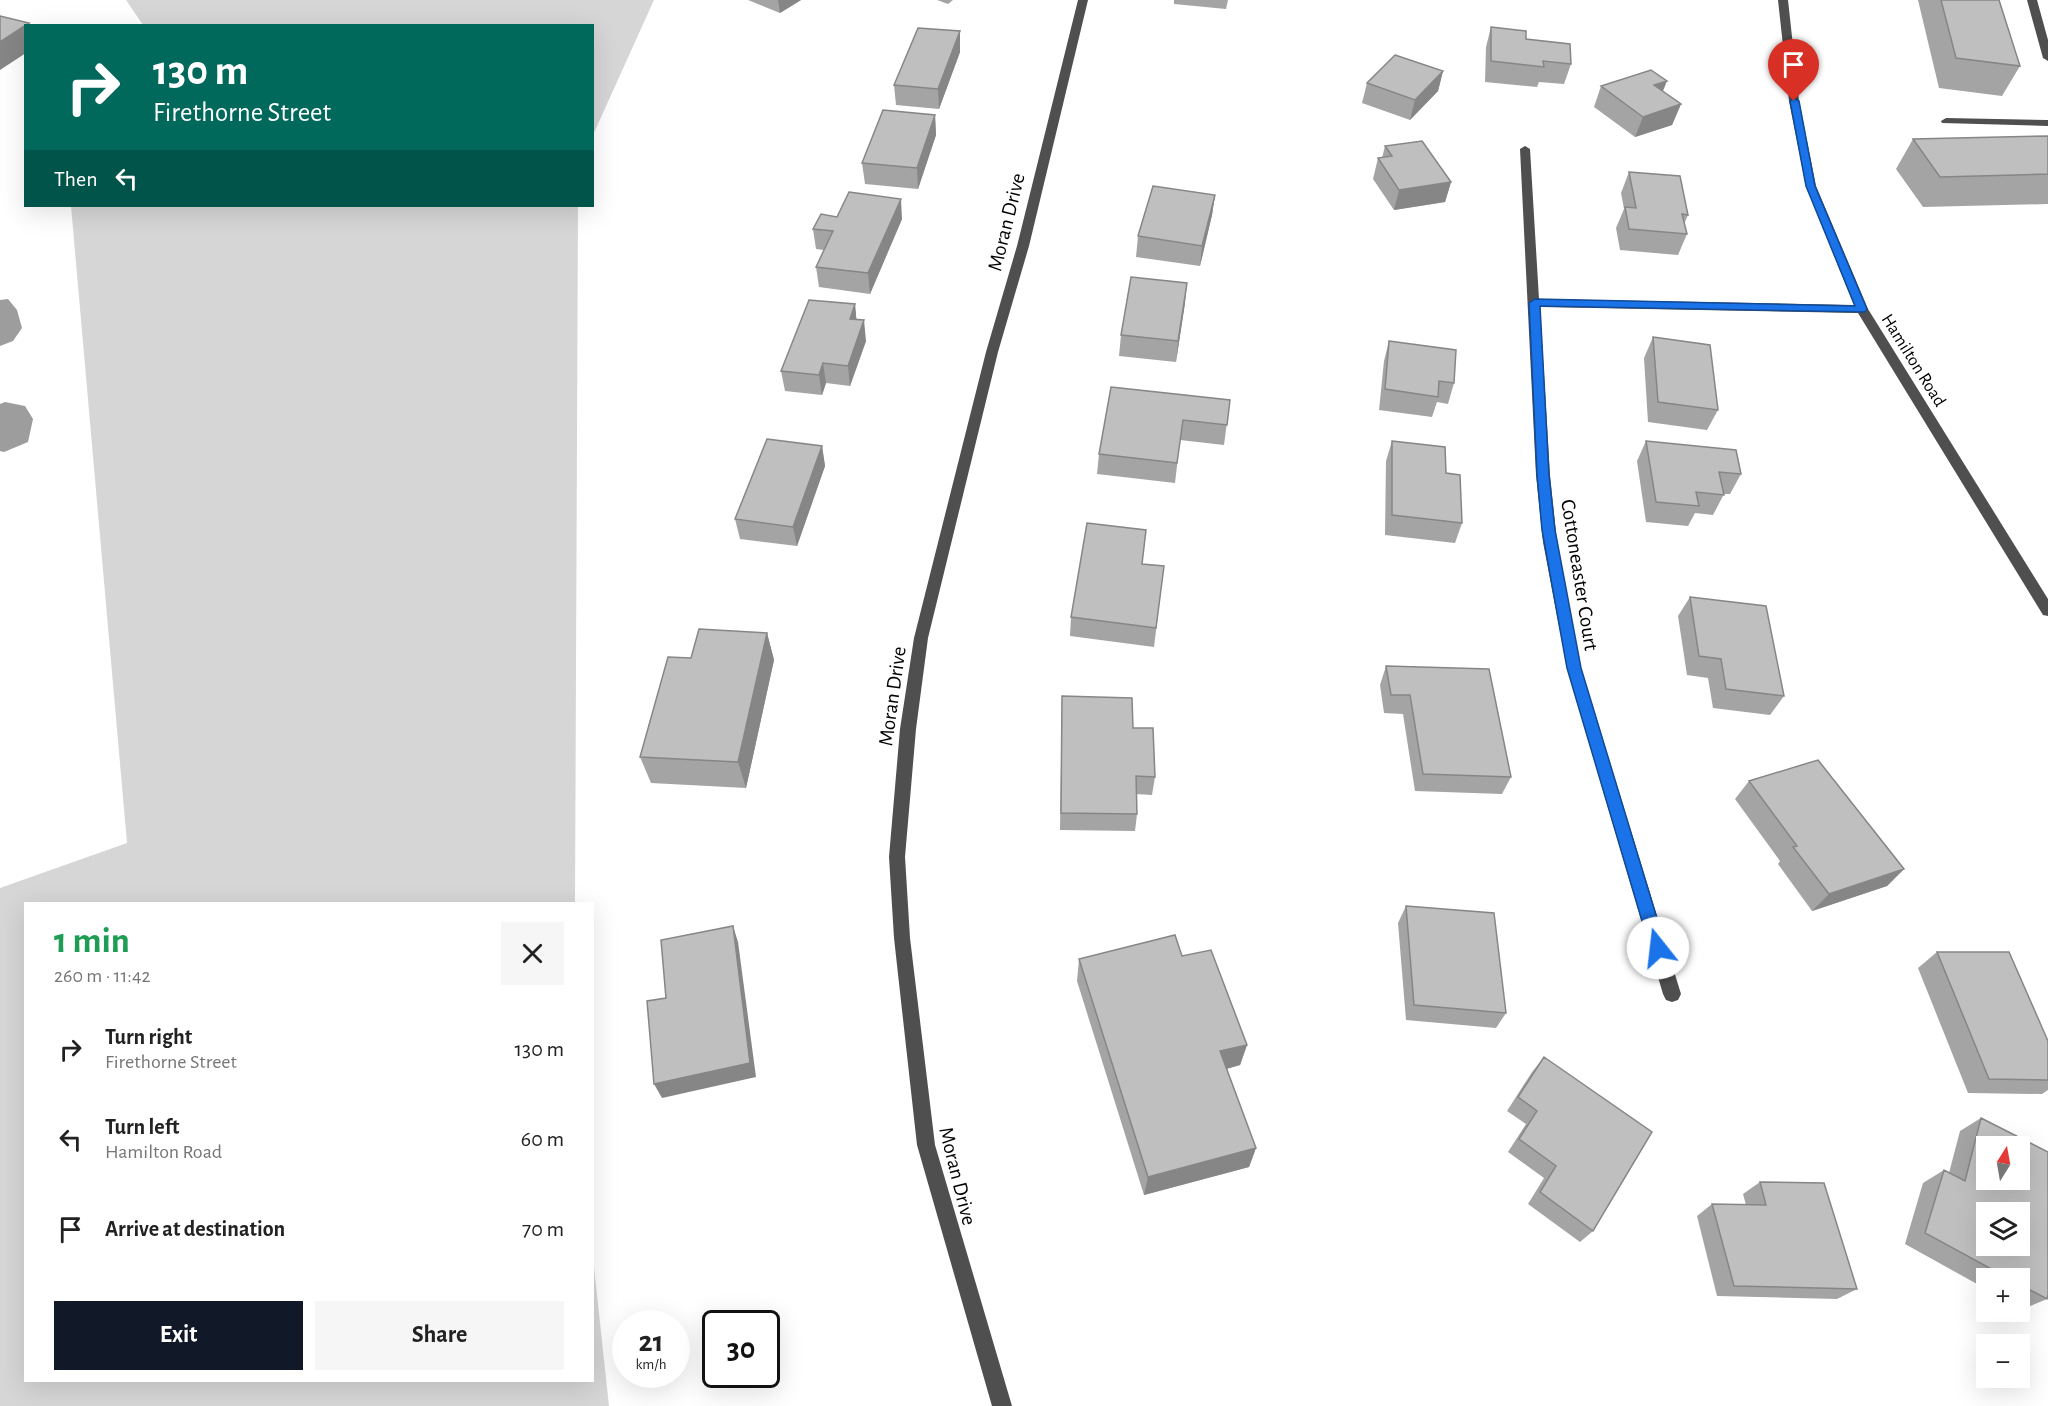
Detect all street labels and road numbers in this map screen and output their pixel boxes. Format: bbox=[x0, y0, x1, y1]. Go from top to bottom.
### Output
street label: Moran Drive bbox=[984, 171, 1029, 273]
street label: Hamilton Road bbox=[1878, 311, 1949, 410]
street label: Cottoneaster Court bbox=[1557, 498, 1602, 653]
street label: Moran Drive bbox=[875, 645, 910, 747]
street label: Moran Drive bbox=[935, 1125, 980, 1227]

